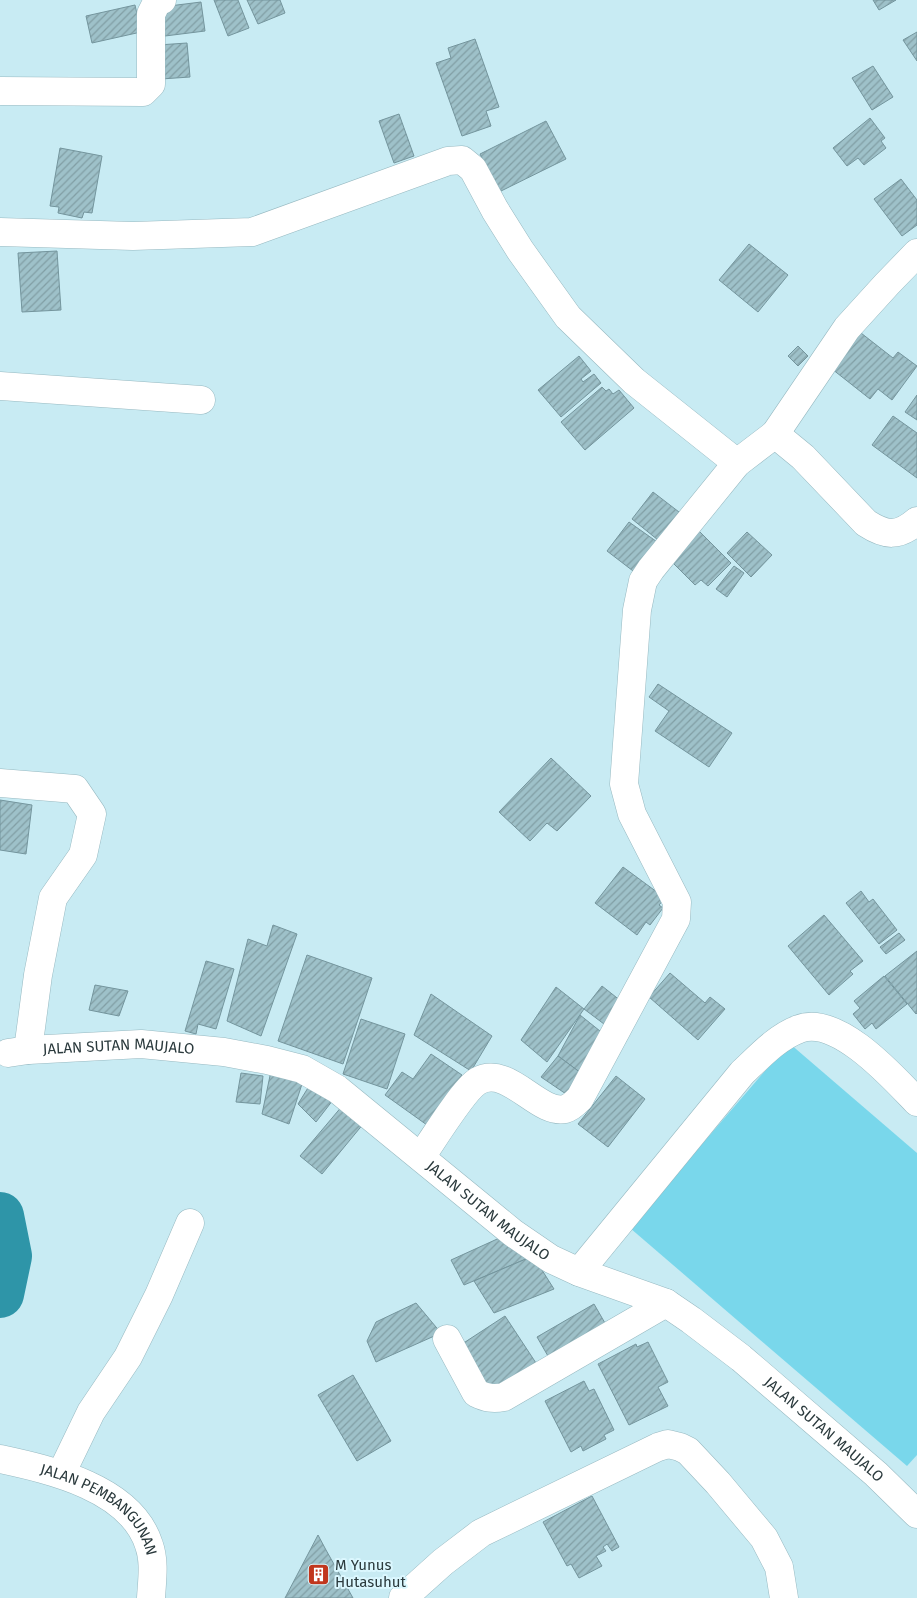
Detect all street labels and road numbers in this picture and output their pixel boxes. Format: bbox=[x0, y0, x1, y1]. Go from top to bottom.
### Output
street label: JALAN SUTAN MAUJALO bbox=[42, 1035, 195, 1058]
street label: JALAN SUTAN MAUJALO bbox=[423, 1157, 553, 1264]
street label: JALAN SUTAN MAUJALO bbox=[760, 1373, 887, 1486]
street label: JALAN PEMBANGUNAN bbox=[38, 1460, 160, 1557]

